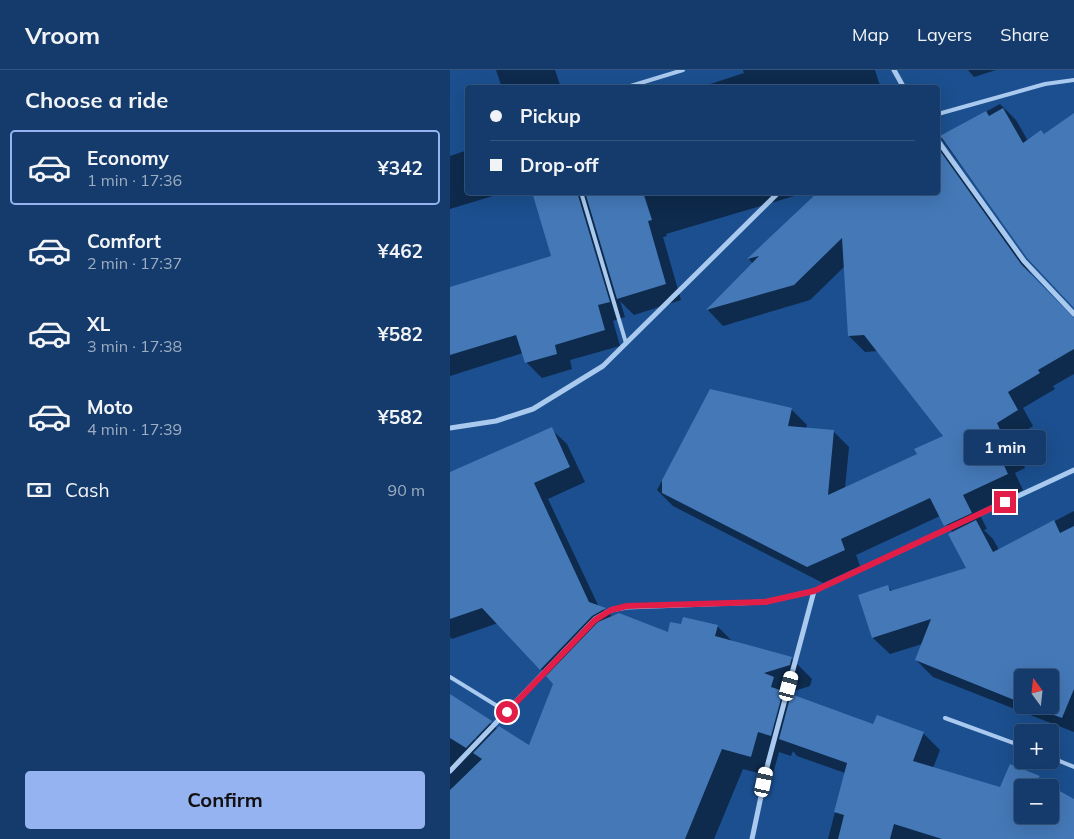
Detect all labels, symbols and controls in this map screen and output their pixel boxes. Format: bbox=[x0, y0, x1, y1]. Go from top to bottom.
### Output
text: Vroom bbox=[25, 20, 100, 50]
text: Map bbox=[852, 23, 889, 46]
text: Layers bbox=[917, 23, 972, 46]
text: Share bbox=[1000, 23, 1049, 46]
text: Choose a ride bbox=[25, 86, 168, 114]
text: Pickup bbox=[520, 104, 581, 128]
icon: car bbox=[27, 145, 72, 190]
text: Economy bbox=[87, 146, 169, 170]
text: Drop-off bbox=[520, 153, 598, 177]
text: ¥342 bbox=[377, 156, 423, 180]
text: 1 min · 17:36 bbox=[87, 170, 182, 190]
icon: car bbox=[27, 228, 72, 273]
text: Comfort bbox=[87, 229, 161, 253]
text: ¥462 bbox=[377, 239, 423, 263]
text: 2 min · 17:37 bbox=[87, 253, 182, 273]
icon: car bbox=[27, 311, 72, 356]
text: XL bbox=[87, 312, 110, 336]
text: ¥582 bbox=[377, 322, 423, 346]
text: 3 min · 17:38 bbox=[87, 336, 182, 356]
icon: car bbox=[27, 394, 72, 439]
text: Moto bbox=[87, 395, 133, 419]
text: ¥582 bbox=[377, 405, 423, 429]
text: 4 min · 17:39 bbox=[87, 419, 182, 439]
callout: 1 min bbox=[964, 430, 1046, 464]
text: 1 min bbox=[984, 437, 1026, 457]
icon: cash bbox=[25, 476, 53, 504]
text: Cash bbox=[65, 478, 110, 502]
text: 90 m bbox=[388, 480, 425, 500]
route end bbox=[994, 491, 1016, 513]
north arrow bbox=[1014, 669, 1059, 714]
map controls bbox=[1014, 669, 1059, 824]
car bbox=[777, 670, 800, 702]
route start bbox=[496, 701, 518, 723]
button: + bbox=[1014, 724, 1059, 769]
car bbox=[753, 766, 774, 798]
button: Confirm bbox=[25, 771, 425, 829]
button: − bbox=[1014, 779, 1059, 824]

